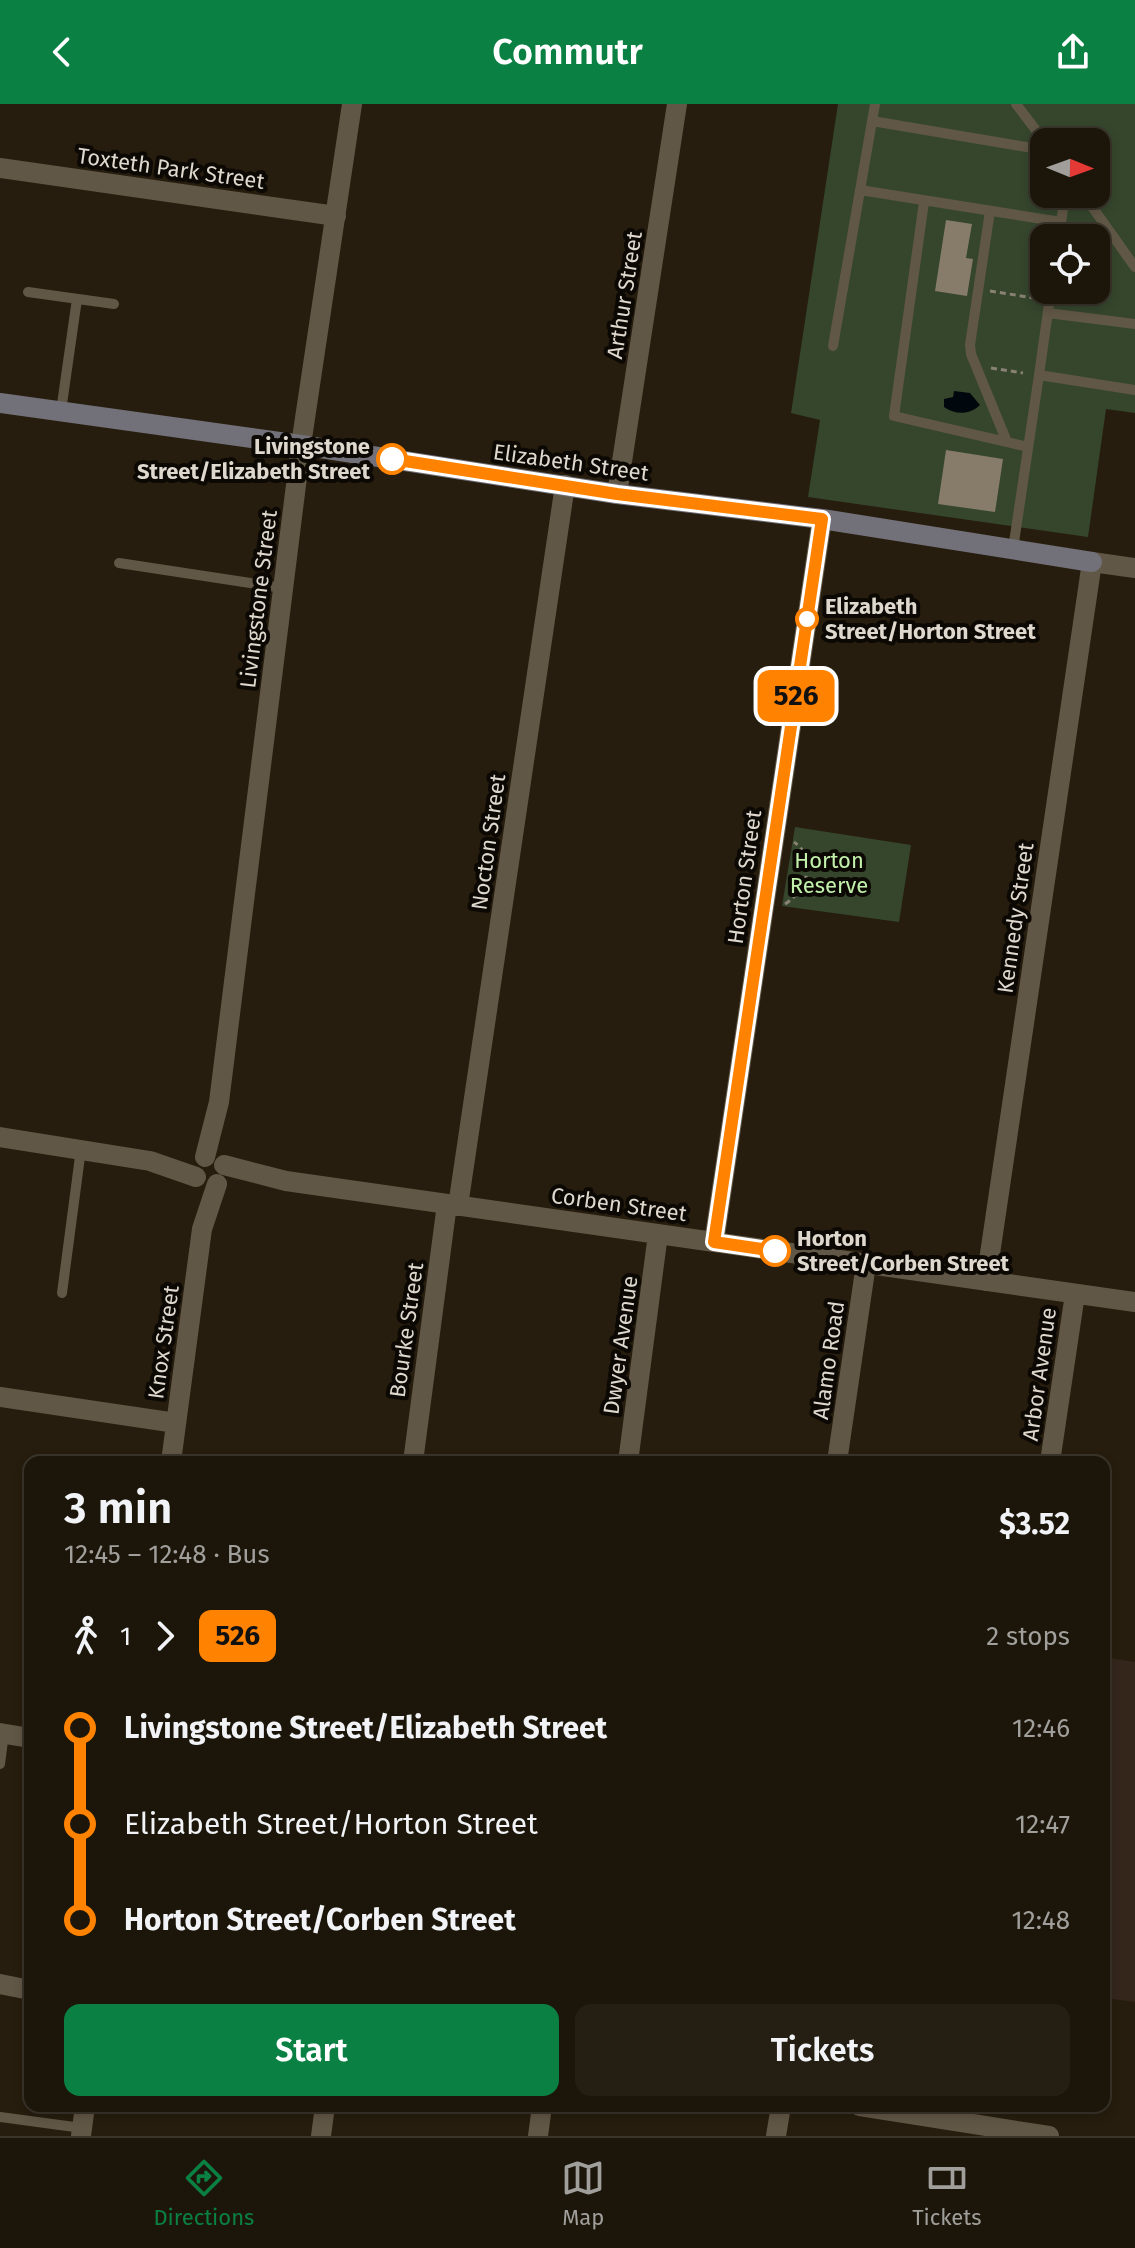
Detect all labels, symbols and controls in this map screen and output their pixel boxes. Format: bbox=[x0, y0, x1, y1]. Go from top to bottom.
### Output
icon: back bbox=[40, 30, 84, 74]
text: Commutr bbox=[492, 30, 643, 74]
icon: share bbox=[1051, 30, 1095, 74]
north arrow bbox=[1030, 128, 1110, 208]
map controls bbox=[1030, 128, 1110, 304]
street label: Toxteth Park Street bbox=[76, 142, 266, 195]
button: locate bbox=[1030, 224, 1110, 304]
street label: Arthur Street bbox=[601, 229, 648, 361]
place label: Livingstone Street/Elizabeth Street bbox=[137, 433, 371, 485]
street label: Elizabeth Street bbox=[491, 438, 651, 487]
marker: Livingstone Street/Elizabeth Street bbox=[377, 444, 407, 474]
street label: Livingstone Street bbox=[234, 508, 283, 690]
place label: Elizabeth Street/Horton Street bbox=[825, 593, 1036, 645]
marker: Elizabeth Street/Horton Street bbox=[796, 608, 818, 630]
line badge: 526 bbox=[750, 670, 842, 722]
text: 526 bbox=[774, 679, 818, 712]
street label: Nocton Street bbox=[466, 772, 511, 912]
street label: Horton Street bbox=[722, 808, 767, 946]
street label: Kennedy Street bbox=[992, 841, 1039, 995]
park label: Horton Reserve bbox=[790, 847, 868, 899]
street label: Corben Street bbox=[549, 1182, 689, 1227]
place label: Horton Street/Corben Street bbox=[797, 1225, 1010, 1277]
marker: Horton Street/Corben Street bbox=[760, 1236, 790, 1266]
street label: Bourke Street bbox=[384, 1261, 429, 1399]
street label: Dwyer Avenue bbox=[597, 1274, 644, 1416]
street label: Knox Street bbox=[142, 1283, 185, 1401]
street label: Alamo Road bbox=[807, 1299, 850, 1421]
street label: Arbor Avenue bbox=[1017, 1306, 1062, 1442]
text: 3 min bbox=[64, 1482, 173, 1535]
text: $3.52 bbox=[999, 1506, 1070, 1542]
text: 12:45 – 12:48 · Bus bbox=[64, 1539, 270, 1570]
icon: walk bbox=[64, 1614, 108, 1658]
icon: forward bbox=[143, 1614, 187, 1658]
text: 526 bbox=[215, 1619, 260, 1652]
text: 1 bbox=[120, 1621, 131, 1652]
text: 2 stops bbox=[986, 1621, 1070, 1652]
text: Livingstone Street/Elizabeth Street bbox=[124, 1710, 607, 1746]
text: 12:46 bbox=[1012, 1713, 1070, 1744]
text: Elizabeth Street/Horton Street bbox=[124, 1806, 538, 1842]
text: 12:47 bbox=[1015, 1809, 1070, 1840]
text: Horton Street/Corben Street bbox=[124, 1902, 516, 1938]
text: 12:48 bbox=[1012, 1905, 1070, 1936]
button: Start bbox=[64, 2004, 559, 2096]
button: Tickets bbox=[575, 2004, 1070, 2096]
tab: Directions bbox=[153, 2156, 254, 2231]
tab: Map bbox=[561, 2156, 605, 2231]
tab: Tickets bbox=[912, 2156, 982, 2231]

